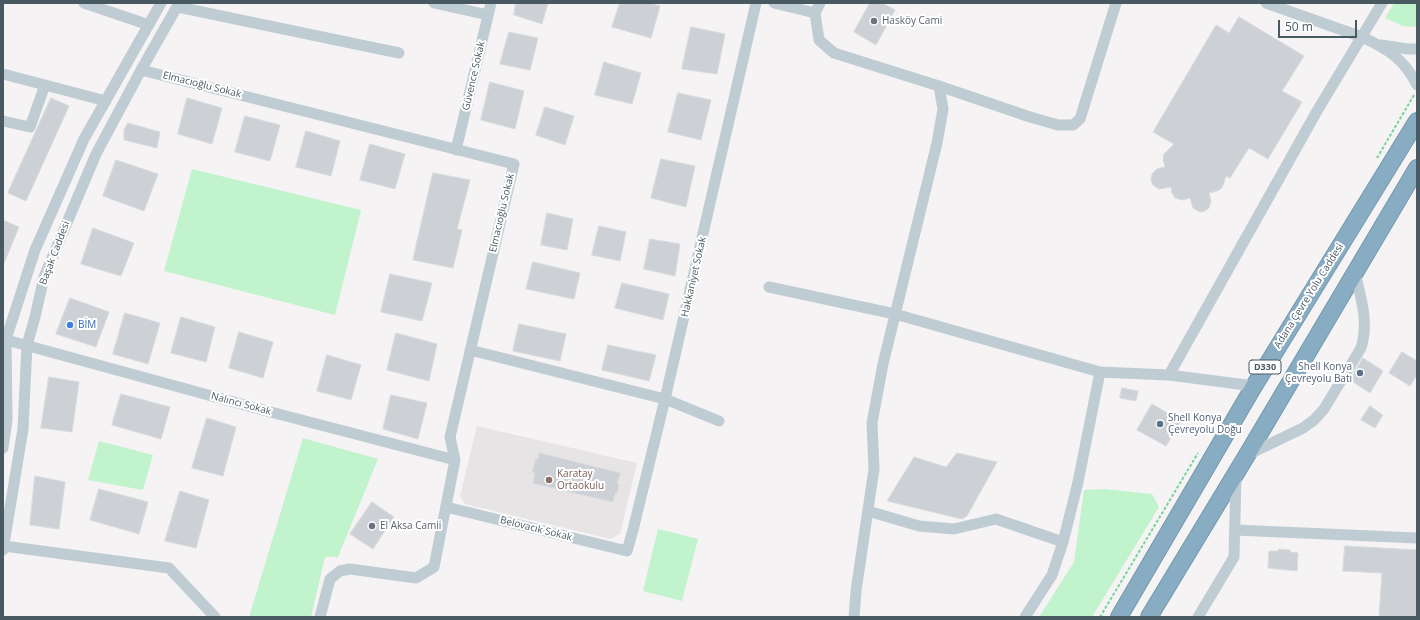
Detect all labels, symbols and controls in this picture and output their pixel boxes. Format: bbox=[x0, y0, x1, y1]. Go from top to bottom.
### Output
scale bar bbox=[1280, 12, 1359, 38]
place label: Hasköy Cami bbox=[882, 15, 942, 27]
marker: Hasköy Cami bbox=[869, 16, 879, 26]
text: 50 m bbox=[1285, 18, 1313, 35]
street label: Güvence Sokak bbox=[460, 40, 488, 112]
street label: Elmacıoğlu Sokak bbox=[162, 69, 242, 101]
street label: Elmacıoğlu Sokak bbox=[487, 172, 517, 254]
street label: Başak Caddesi bbox=[37, 219, 73, 287]
street label: Hakkaniyet Sokak bbox=[679, 236, 709, 318]
street label: Adana Çevre Yolu Caddesi bbox=[1272, 241, 1346, 351]
place label: BİM bbox=[78, 319, 96, 331]
marker: BİM bbox=[65, 320, 75, 330]
road number: D330 bbox=[1249, 360, 1281, 374]
place label: Shell Konya Çevreyolu Batı bbox=[1285, 361, 1352, 384]
marker: Shell Konya Çevreyolu Batı bbox=[1355, 368, 1365, 378]
street label: Nalıncı Sokak bbox=[210, 390, 272, 418]
place label: Shell Konya Çevreyolu Doğu bbox=[1168, 412, 1242, 436]
marker: Shell Konya Çevreyolu Doğu bbox=[1155, 419, 1165, 429]
place label: Karatay Ortaokulu bbox=[557, 468, 604, 492]
marker: Karatay Ortaokulu bbox=[544, 475, 554, 485]
street label: Belovacık Sokak bbox=[499, 514, 573, 544]
place label: El Aksa Camii bbox=[380, 520, 441, 532]
marker: El Aksa Camii bbox=[367, 521, 377, 531]

